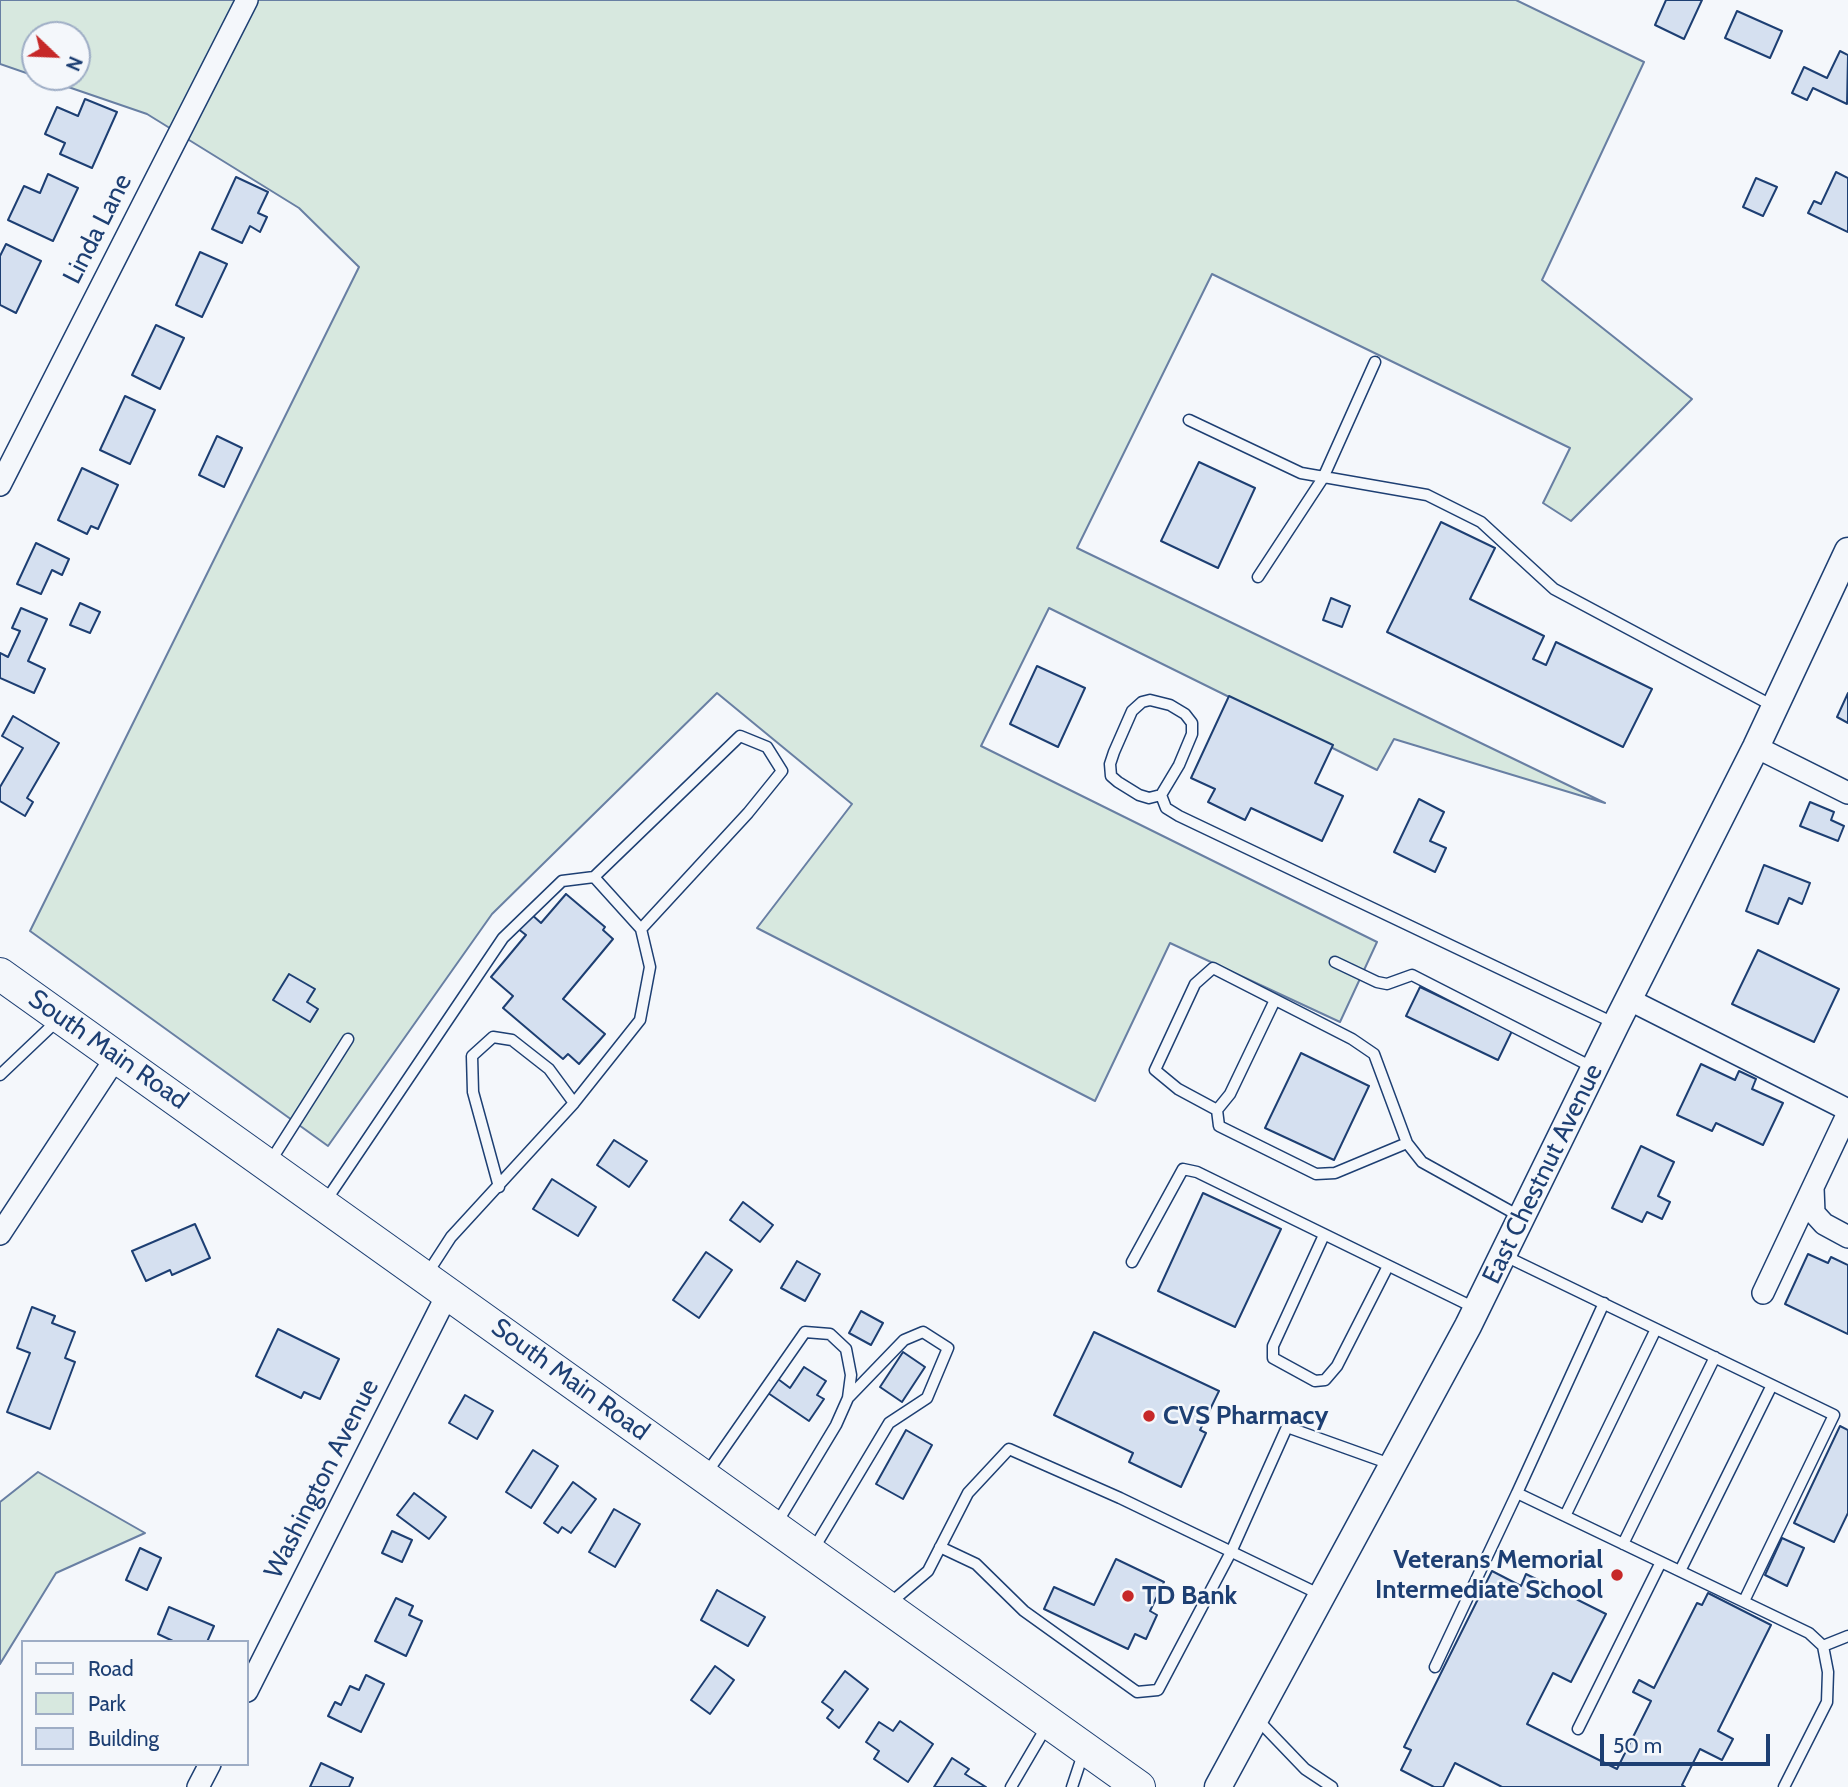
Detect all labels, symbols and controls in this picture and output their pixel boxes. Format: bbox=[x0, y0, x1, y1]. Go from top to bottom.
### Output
north arrow bbox=[21, 21, 91, 91]
text: N bbox=[61, 53, 87, 74]
street label: Linda Lane bbox=[57, 169, 139, 289]
street label: South Main Road bbox=[22, 983, 194, 1117]
street label: East Chestnut Avenue bbox=[1476, 1059, 1610, 1289]
street label: South Main Road bbox=[485, 1312, 655, 1448]
street label: Washington Avenue bbox=[258, 1374, 386, 1584]
place label: CVS Pharmacy bbox=[1163, 1400, 1328, 1432]
marker: CVS Pharmacy bbox=[1141, 1408, 1157, 1424]
place label: Veterans Memorial Intermediate School bbox=[1375, 1544, 1603, 1606]
marker: Veterans Memorial Intermediate School bbox=[1609, 1567, 1625, 1583]
place label: TD Bank bbox=[1142, 1580, 1237, 1612]
marker: TD Bank bbox=[1120, 1588, 1136, 1604]
legend bbox=[21, 1640, 248, 1766]
text: Road bbox=[88, 1656, 134, 1681]
text: Park bbox=[88, 1691, 126, 1716]
scale bar bbox=[1603, 1720, 1773, 1764]
text: Building bbox=[88, 1726, 159, 1751]
text: 50 m bbox=[1613, 1733, 1662, 1758]

